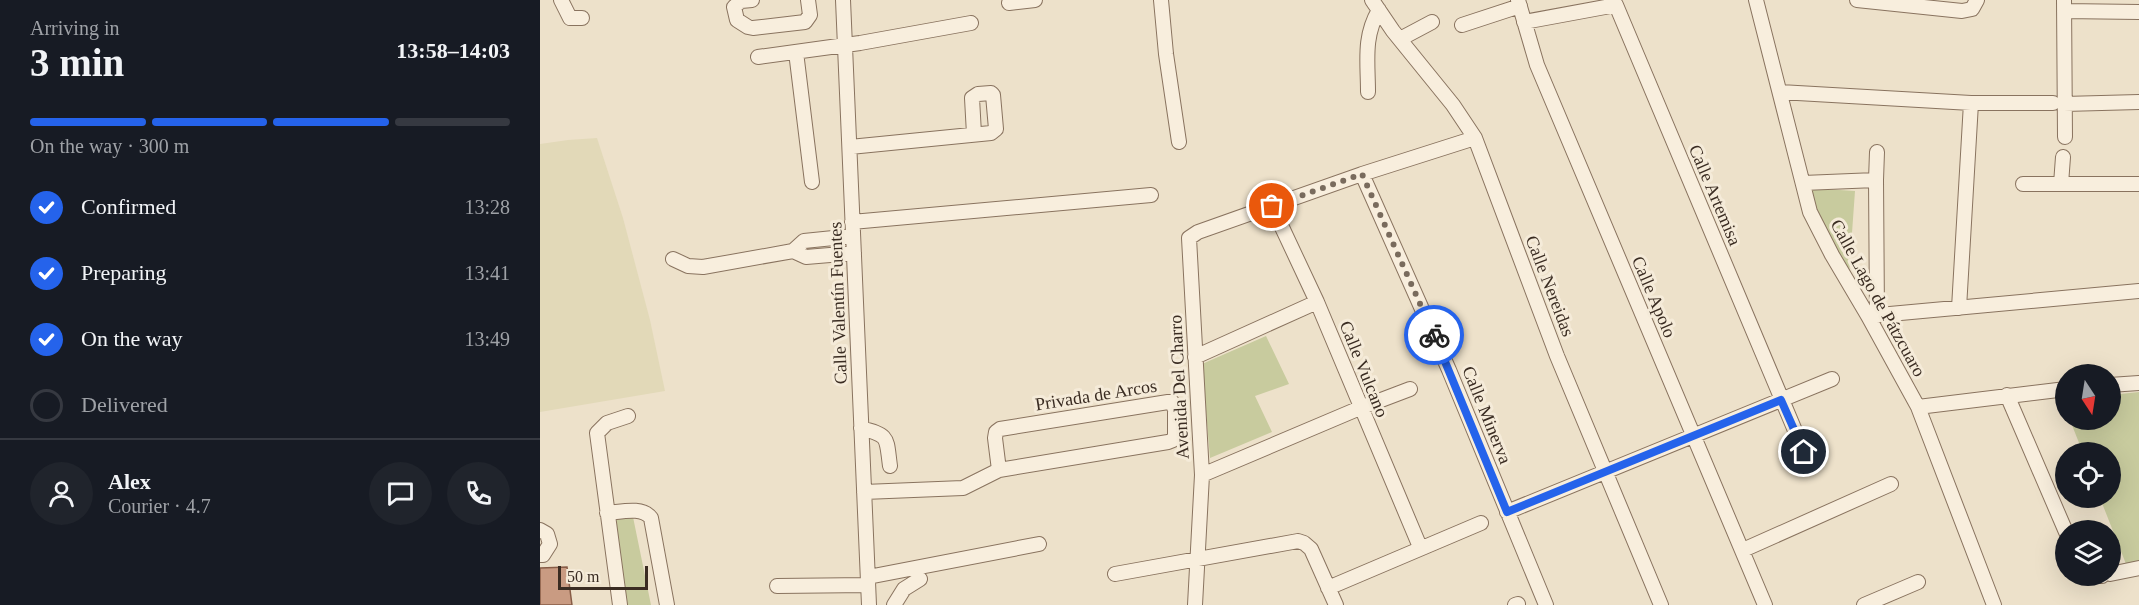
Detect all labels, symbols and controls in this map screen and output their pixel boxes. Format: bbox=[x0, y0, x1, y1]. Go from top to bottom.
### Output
text: Arriving in bbox=[30, 17, 119, 39]
text: 13:58–14:03 bbox=[396, 38, 510, 63]
text: 3 min bbox=[30, 41, 124, 84]
text: On the way · 300 m bbox=[30, 135, 189, 157]
street label: Calle Artemisa bbox=[1685, 142, 1745, 248]
pin bbox=[1246, 180, 1297, 231]
icon: bag bbox=[1255, 189, 1288, 222]
icon: check bbox=[30, 191, 63, 224]
text: Confirmed bbox=[81, 194, 176, 219]
text: 13:28 bbox=[464, 196, 510, 218]
street label: Calle Lago de Pátzcuaro bbox=[1826, 216, 1930, 380]
street label: Calle Valentín Fuentes bbox=[825, 221, 851, 385]
street label: Calle Nereidas bbox=[1522, 233, 1578, 339]
street label: Calle Apolo bbox=[1628, 253, 1680, 341]
icon: check bbox=[30, 257, 63, 290]
text: Preparing bbox=[81, 260, 167, 285]
text: 13:41 bbox=[464, 262, 510, 284]
courier bbox=[1404, 305, 1464, 365]
street label: Avenida Del Charro bbox=[1165, 314, 1193, 460]
street label: Calle Vulcano bbox=[1336, 318, 1392, 420]
icon: bike bbox=[1418, 319, 1451, 352]
icon: check bbox=[30, 323, 63, 356]
text: On the way bbox=[81, 326, 182, 351]
text: 13:49 bbox=[464, 328, 510, 350]
street label: Calle Minerva bbox=[1458, 363, 1516, 467]
north arrow bbox=[2055, 364, 2121, 430]
map controls bbox=[2055, 364, 2121, 586]
street label: Privada de Arcos bbox=[1034, 376, 1158, 414]
text: Delivered bbox=[81, 392, 168, 417]
pin bbox=[1778, 426, 1829, 477]
icon: home bbox=[1787, 435, 1820, 468]
button: locate bbox=[2055, 442, 2121, 508]
button: person bbox=[30, 462, 93, 525]
button: chat bbox=[369, 462, 432, 525]
button: phone bbox=[447, 462, 510, 525]
text: Alex bbox=[108, 469, 151, 494]
text: Courier · 4.7 bbox=[108, 495, 211, 517]
button: layers bbox=[2055, 520, 2121, 586]
scale bar bbox=[558, 563, 648, 590]
text: 50 m bbox=[567, 568, 599, 585]

